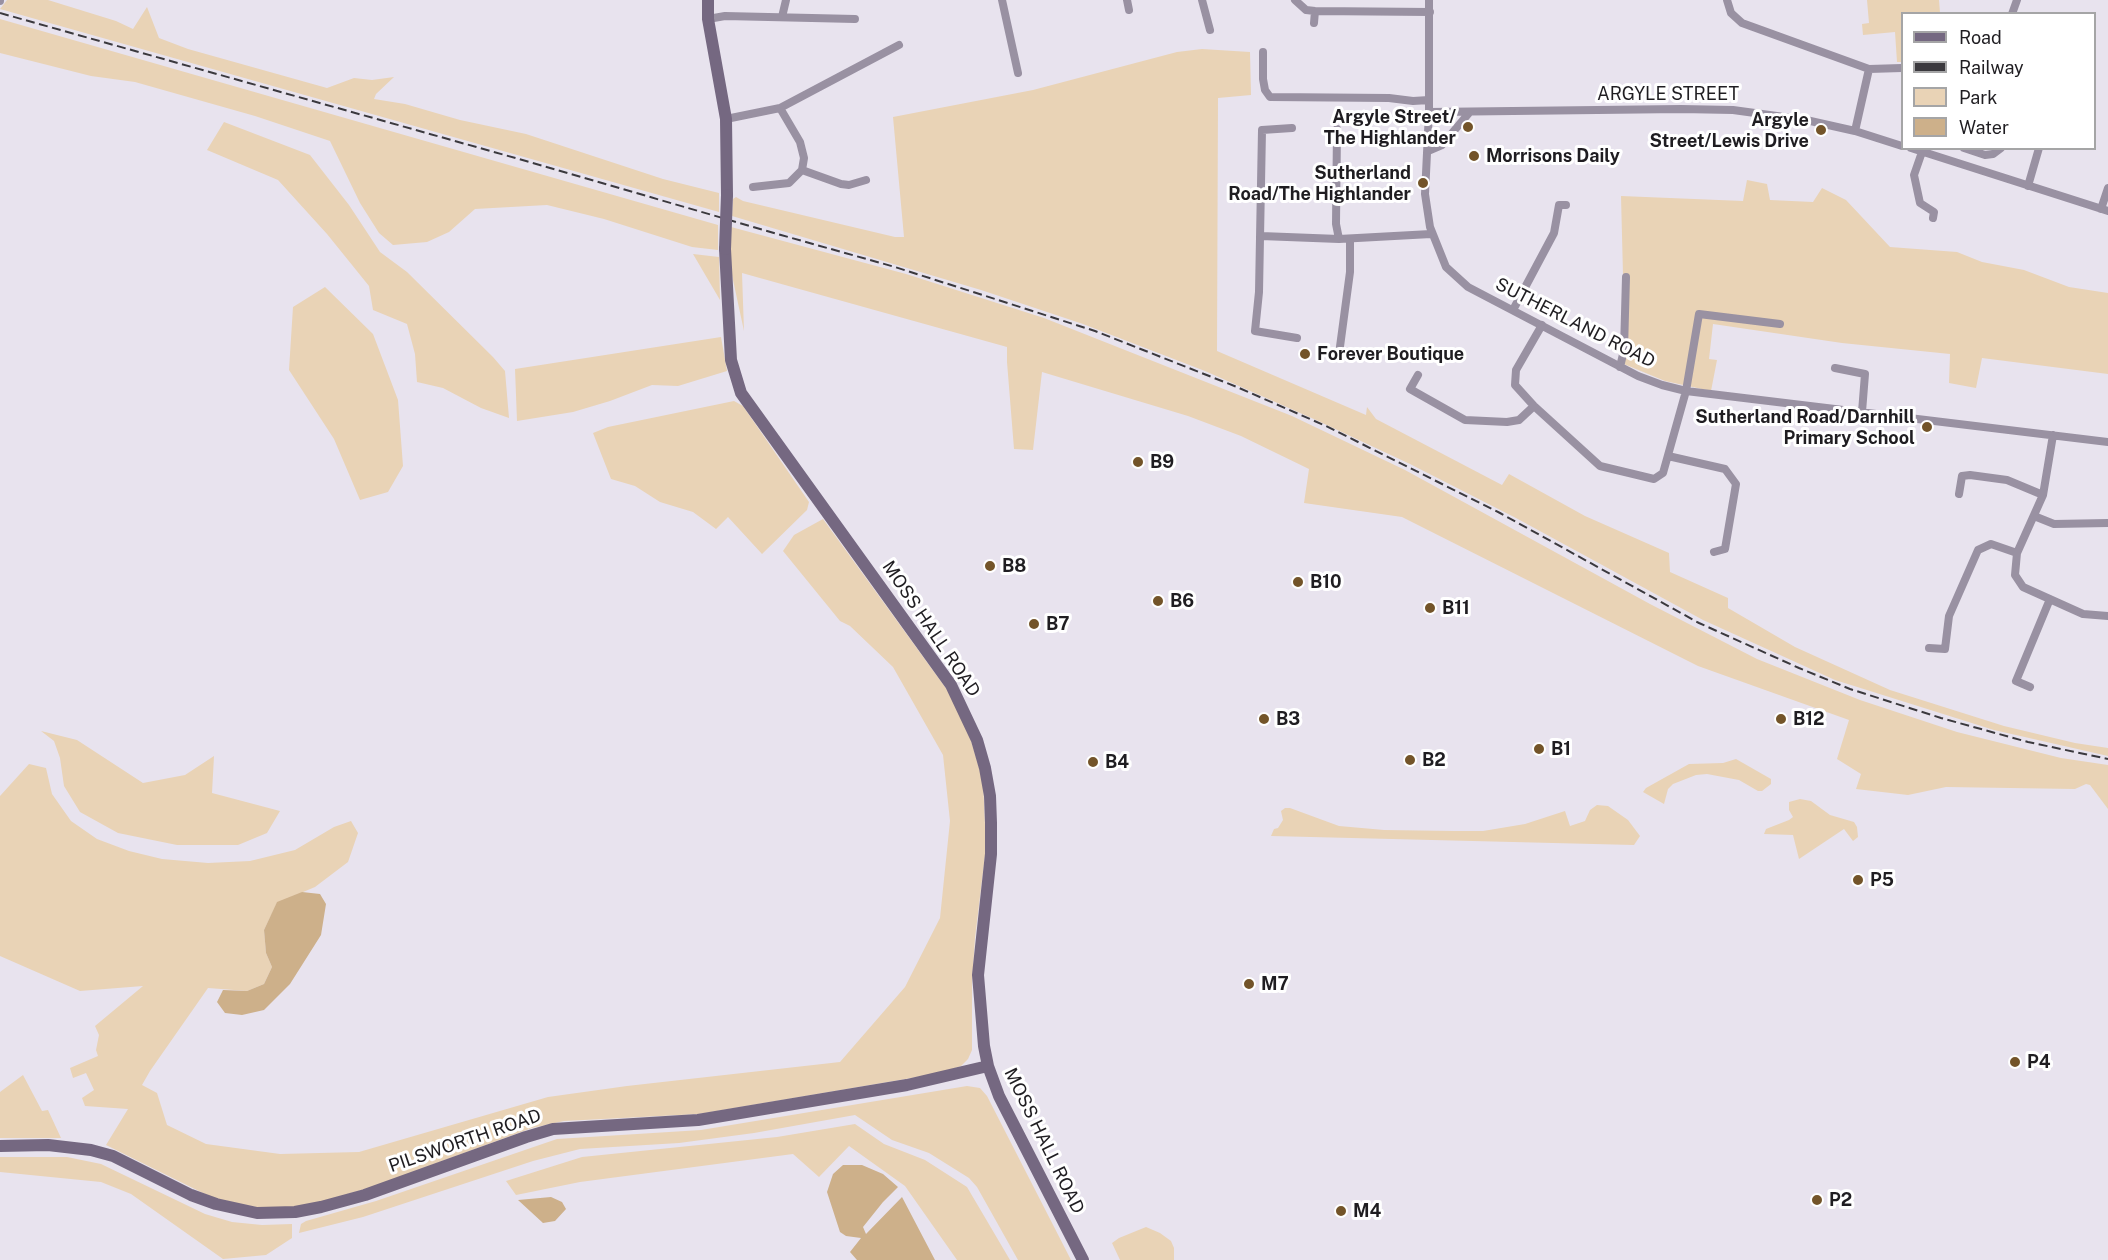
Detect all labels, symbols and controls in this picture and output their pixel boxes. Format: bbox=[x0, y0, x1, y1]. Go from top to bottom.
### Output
legend bbox=[1901, 12, 2096, 150]
text: Road bbox=[1959, 27, 2002, 48]
text: Railway bbox=[1959, 57, 2024, 78]
street label: ARGYLE STREET bbox=[1597, 83, 1739, 105]
text: Park bbox=[1959, 87, 1997, 108]
place label: Argyle Street/ The Highlander bbox=[1324, 106, 1456, 148]
place label: Argyle Street/Lewis Drive bbox=[1650, 109, 1809, 152]
text: Water bbox=[1959, 117, 2009, 138]
marker: Argyle Street/ The Highlander bbox=[1461, 120, 1475, 134]
marker: Argyle Street/Lewis Drive bbox=[1814, 123, 1828, 137]
place label: Morrisons Daily bbox=[1486, 145, 1620, 167]
marker: Morrisons Daily bbox=[1467, 149, 1481, 163]
place label: Sutherland Road/The Highlander bbox=[1228, 162, 1411, 204]
marker: Sutherland Road/The Highlander bbox=[1416, 176, 1430, 190]
street label: SUTHERLAND ROAD bbox=[1492, 273, 1658, 373]
place label: Forever Boutique bbox=[1317, 343, 1464, 365]
marker: Forever Boutique bbox=[1298, 347, 1312, 361]
place label: Sutherland Road/Darnhill Primary School bbox=[1695, 406, 1915, 448]
marker: Sutherland Road/Darnhill Primary School bbox=[1920, 420, 1934, 434]
place label: B9 bbox=[1150, 451, 1174, 473]
marker: B9 bbox=[1131, 455, 1145, 469]
place label: B8 bbox=[1002, 555, 1026, 577]
street label: MOSS HALL ROAD bbox=[878, 557, 984, 701]
marker: B8 bbox=[983, 559, 997, 573]
place label: B10 bbox=[1310, 571, 1342, 593]
marker: B10 bbox=[1291, 575, 1305, 589]
place label: B6 bbox=[1170, 590, 1194, 612]
marker: B6 bbox=[1151, 594, 1165, 608]
place label: B11 bbox=[1442, 597, 1470, 619]
marker: B11 bbox=[1423, 601, 1437, 615]
place label: B7 bbox=[1046, 613, 1070, 635]
marker: B7 bbox=[1027, 617, 1041, 631]
place label: B3 bbox=[1276, 708, 1300, 730]
place label: B12 bbox=[1793, 708, 1824, 730]
marker: B3 bbox=[1257, 712, 1271, 726]
marker: B12 bbox=[1774, 712, 1788, 726]
place label: B1 bbox=[1551, 738, 1571, 760]
marker: B1 bbox=[1532, 742, 1546, 756]
place label: B2 bbox=[1422, 749, 1446, 771]
place label: B4 bbox=[1105, 751, 1129, 773]
marker: B2 bbox=[1403, 753, 1417, 767]
marker: B4 bbox=[1086, 755, 1100, 769]
place label: P5 bbox=[1870, 869, 1894, 891]
marker: P5 bbox=[1851, 873, 1865, 887]
place label: M7 bbox=[1261, 973, 1289, 995]
marker: M7 bbox=[1242, 977, 1256, 991]
place label: P4 bbox=[2027, 1051, 2051, 1073]
marker: P4 bbox=[2008, 1055, 2022, 1069]
street label: MOSS HALL ROAD bbox=[999, 1065, 1089, 1217]
street label: PILSWORTH ROAD bbox=[386, 1105, 544, 1177]
place label: P2 bbox=[1829, 1189, 1852, 1211]
marker: P2 bbox=[1810, 1193, 1824, 1207]
place label: M4 bbox=[1353, 1200, 1381, 1222]
marker: M4 bbox=[1334, 1204, 1348, 1218]

